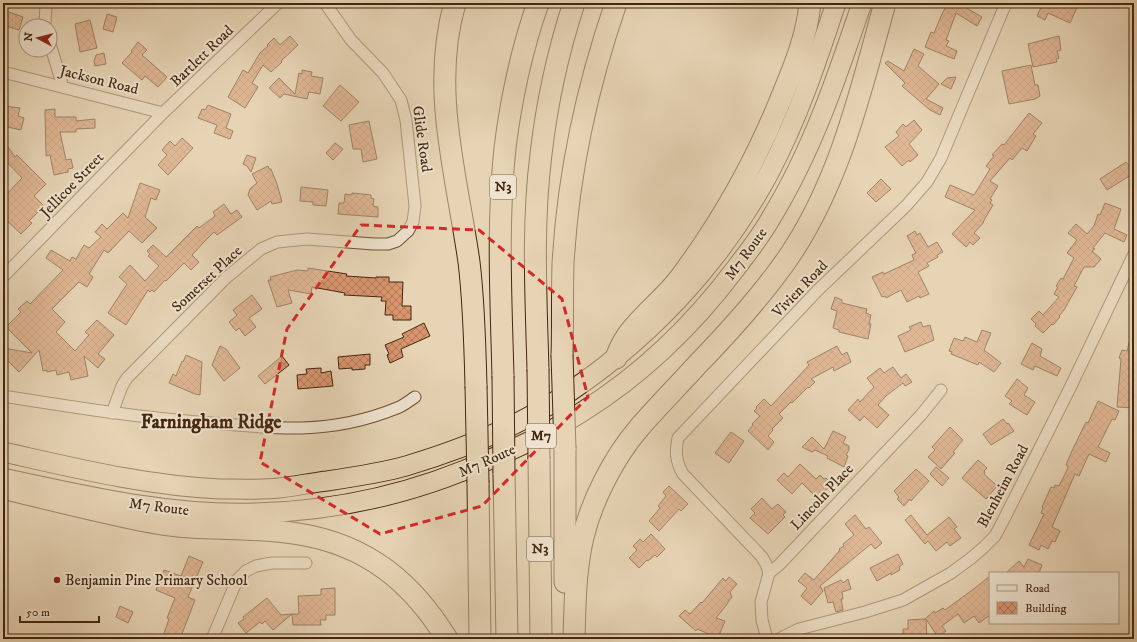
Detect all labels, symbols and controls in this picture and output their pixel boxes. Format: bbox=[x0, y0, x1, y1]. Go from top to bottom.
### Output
north arrow bbox=[18, 18, 58, 58]
street label: Bartlett Road bbox=[166, 21, 238, 91]
text: N bbox=[22, 32, 37, 42]
street label: Jackson Road bbox=[56, 61, 141, 99]
street label: Glide Road bbox=[408, 105, 436, 174]
street label: Jellicoe Street bbox=[35, 148, 108, 223]
road number: N3 bbox=[490, 175, 516, 199]
street label: M7 Route bbox=[721, 224, 771, 284]
street label: Somerset Place bbox=[168, 241, 246, 317]
street label: Vivien Road bbox=[767, 256, 832, 322]
district label: Farningham Ridge bbox=[141, 411, 281, 434]
road number: M7 bbox=[526, 424, 556, 448]
street label: M7 Route bbox=[456, 440, 518, 482]
street label: Blenheim Road bbox=[973, 441, 1033, 531]
street label: Lincoln Place bbox=[786, 460, 858, 534]
street label: M7 Route bbox=[128, 494, 190, 520]
road number: N3 bbox=[527, 537, 553, 561]
place label: Benjamin Pine Primary School bbox=[65, 571, 248, 590]
legend bbox=[989, 572, 1119, 624]
marker: Benjamin Pine Primary School bbox=[52, 575, 62, 585]
text: Road bbox=[1025, 581, 1050, 596]
scale bar bbox=[20, 598, 99, 624]
text: Building bbox=[1025, 601, 1066, 616]
text: 50 m bbox=[26, 605, 50, 620]

